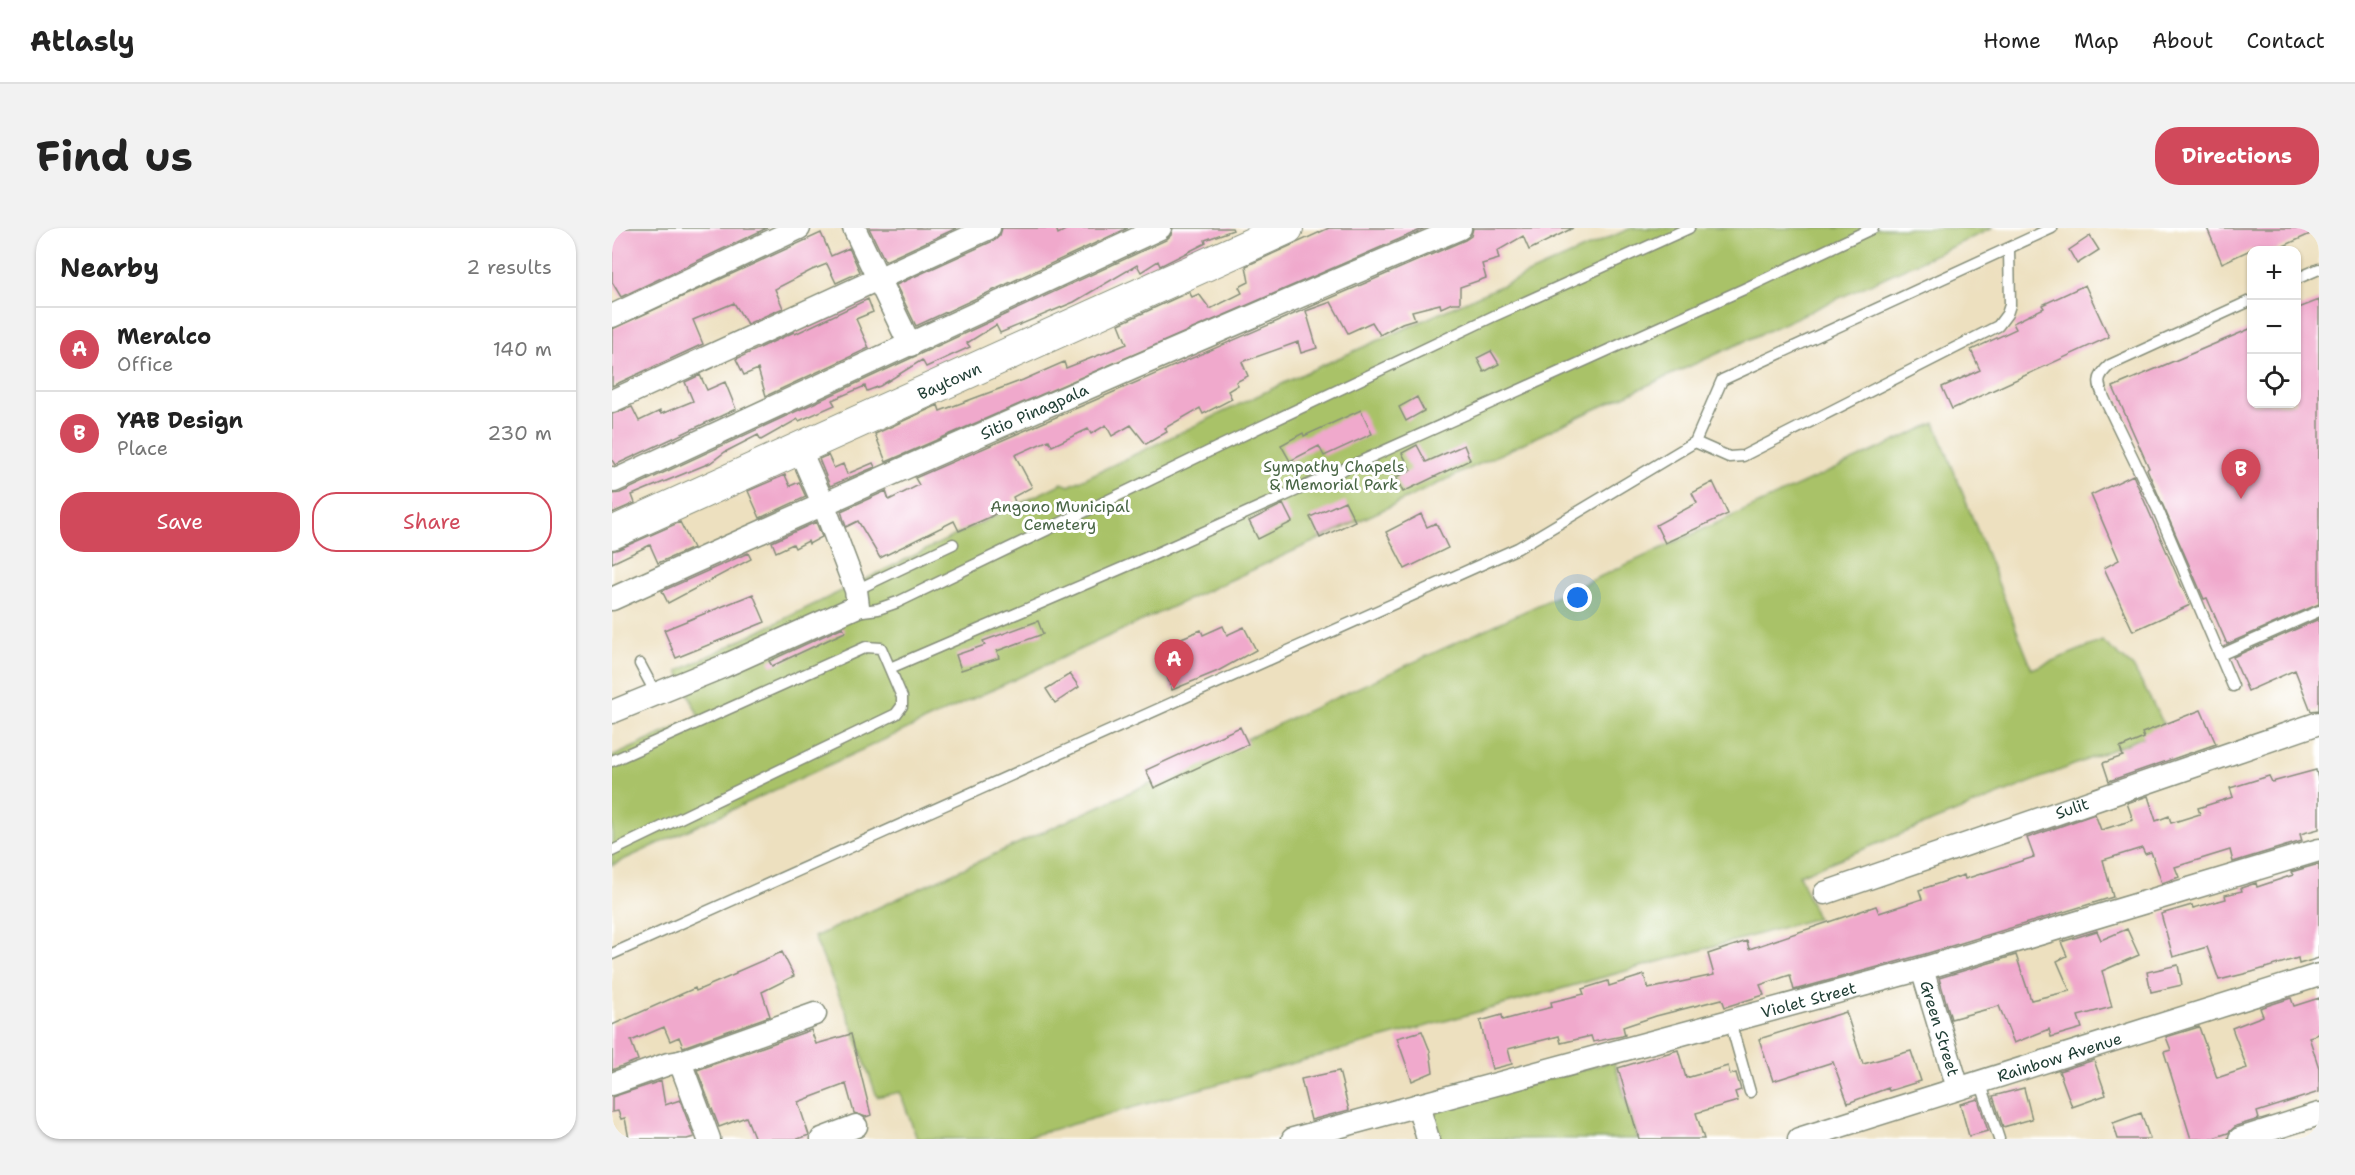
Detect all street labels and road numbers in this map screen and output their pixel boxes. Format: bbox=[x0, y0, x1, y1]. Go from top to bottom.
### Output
street label: Baytown bbox=[914, 358, 985, 405]
street label: Sitio Pinagpala bbox=[977, 379, 1092, 445]
street label: Sulit bbox=[2052, 793, 2091, 824]
street label: Violet Street bbox=[1759, 977, 1859, 1023]
street label: Green Street bbox=[1915, 978, 1964, 1079]
street label: Rainbow Avenue bbox=[1995, 1028, 2124, 1087]

